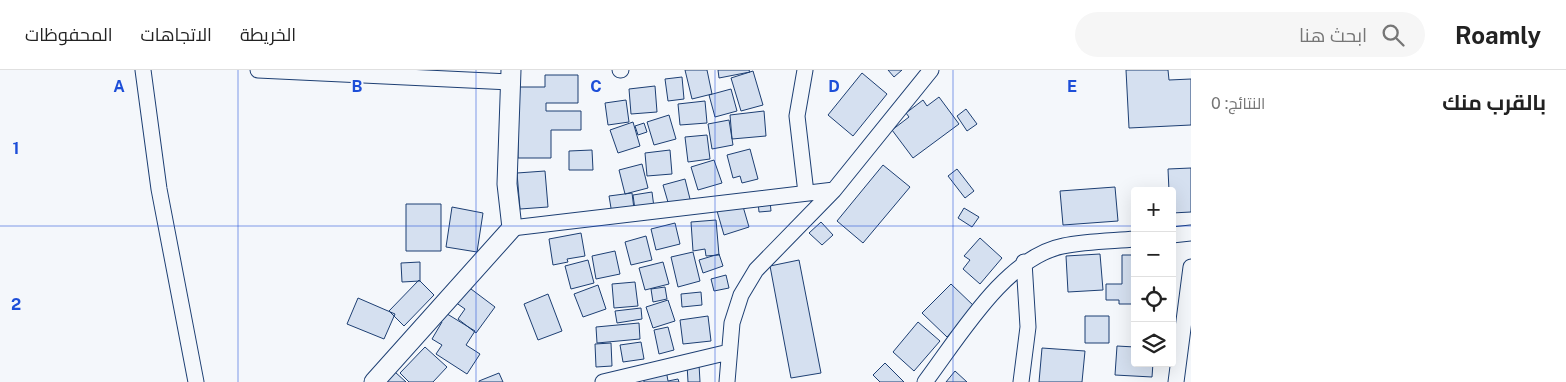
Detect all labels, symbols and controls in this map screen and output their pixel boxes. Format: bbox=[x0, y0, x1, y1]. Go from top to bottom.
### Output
search box bbox=[1075, 12, 1425, 57]
icon: search bbox=[1379, 21, 1407, 49]
text: Roamly bbox=[1455, 21, 1541, 49]
text: المحفوظات bbox=[25, 24, 113, 45]
text: الاتجاهات bbox=[141, 24, 212, 45]
text: الخريطة bbox=[240, 24, 296, 45]
text: ابحث هنا bbox=[1299, 24, 1367, 46]
text: A bbox=[113, 77, 125, 96]
text: B bbox=[352, 77, 363, 96]
text: C bbox=[590, 77, 602, 96]
text: D bbox=[828, 77, 840, 96]
text: E bbox=[1067, 77, 1077, 96]
text: بالقرب منك bbox=[1442, 90, 1546, 115]
text: النتائج: 0 bbox=[1211, 94, 1265, 113]
text: 1 bbox=[13, 139, 19, 158]
map controls bbox=[1131, 187, 1176, 367]
button: + bbox=[1131, 187, 1176, 232]
button: − bbox=[1131, 232, 1176, 277]
button: locate bbox=[1131, 277, 1176, 322]
text: 2 bbox=[11, 295, 21, 314]
button: layers bbox=[1131, 322, 1176, 367]

